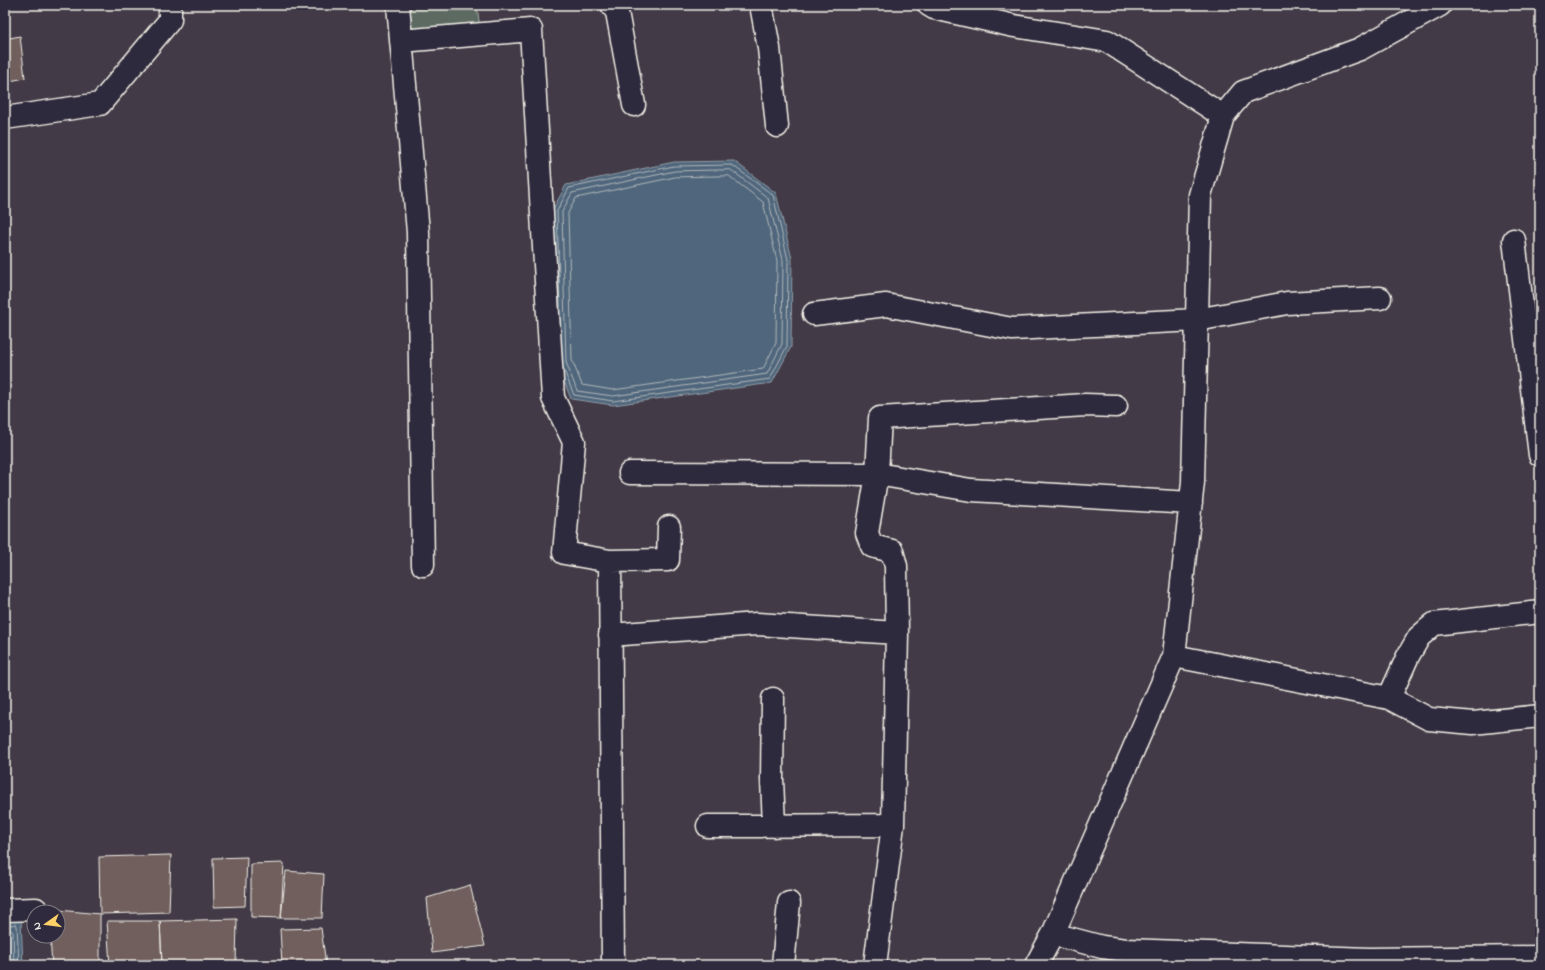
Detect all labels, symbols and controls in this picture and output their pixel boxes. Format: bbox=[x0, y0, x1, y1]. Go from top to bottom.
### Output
north arrow bbox=[26, 904, 66, 944]
text: N bbox=[29, 921, 46, 932]

